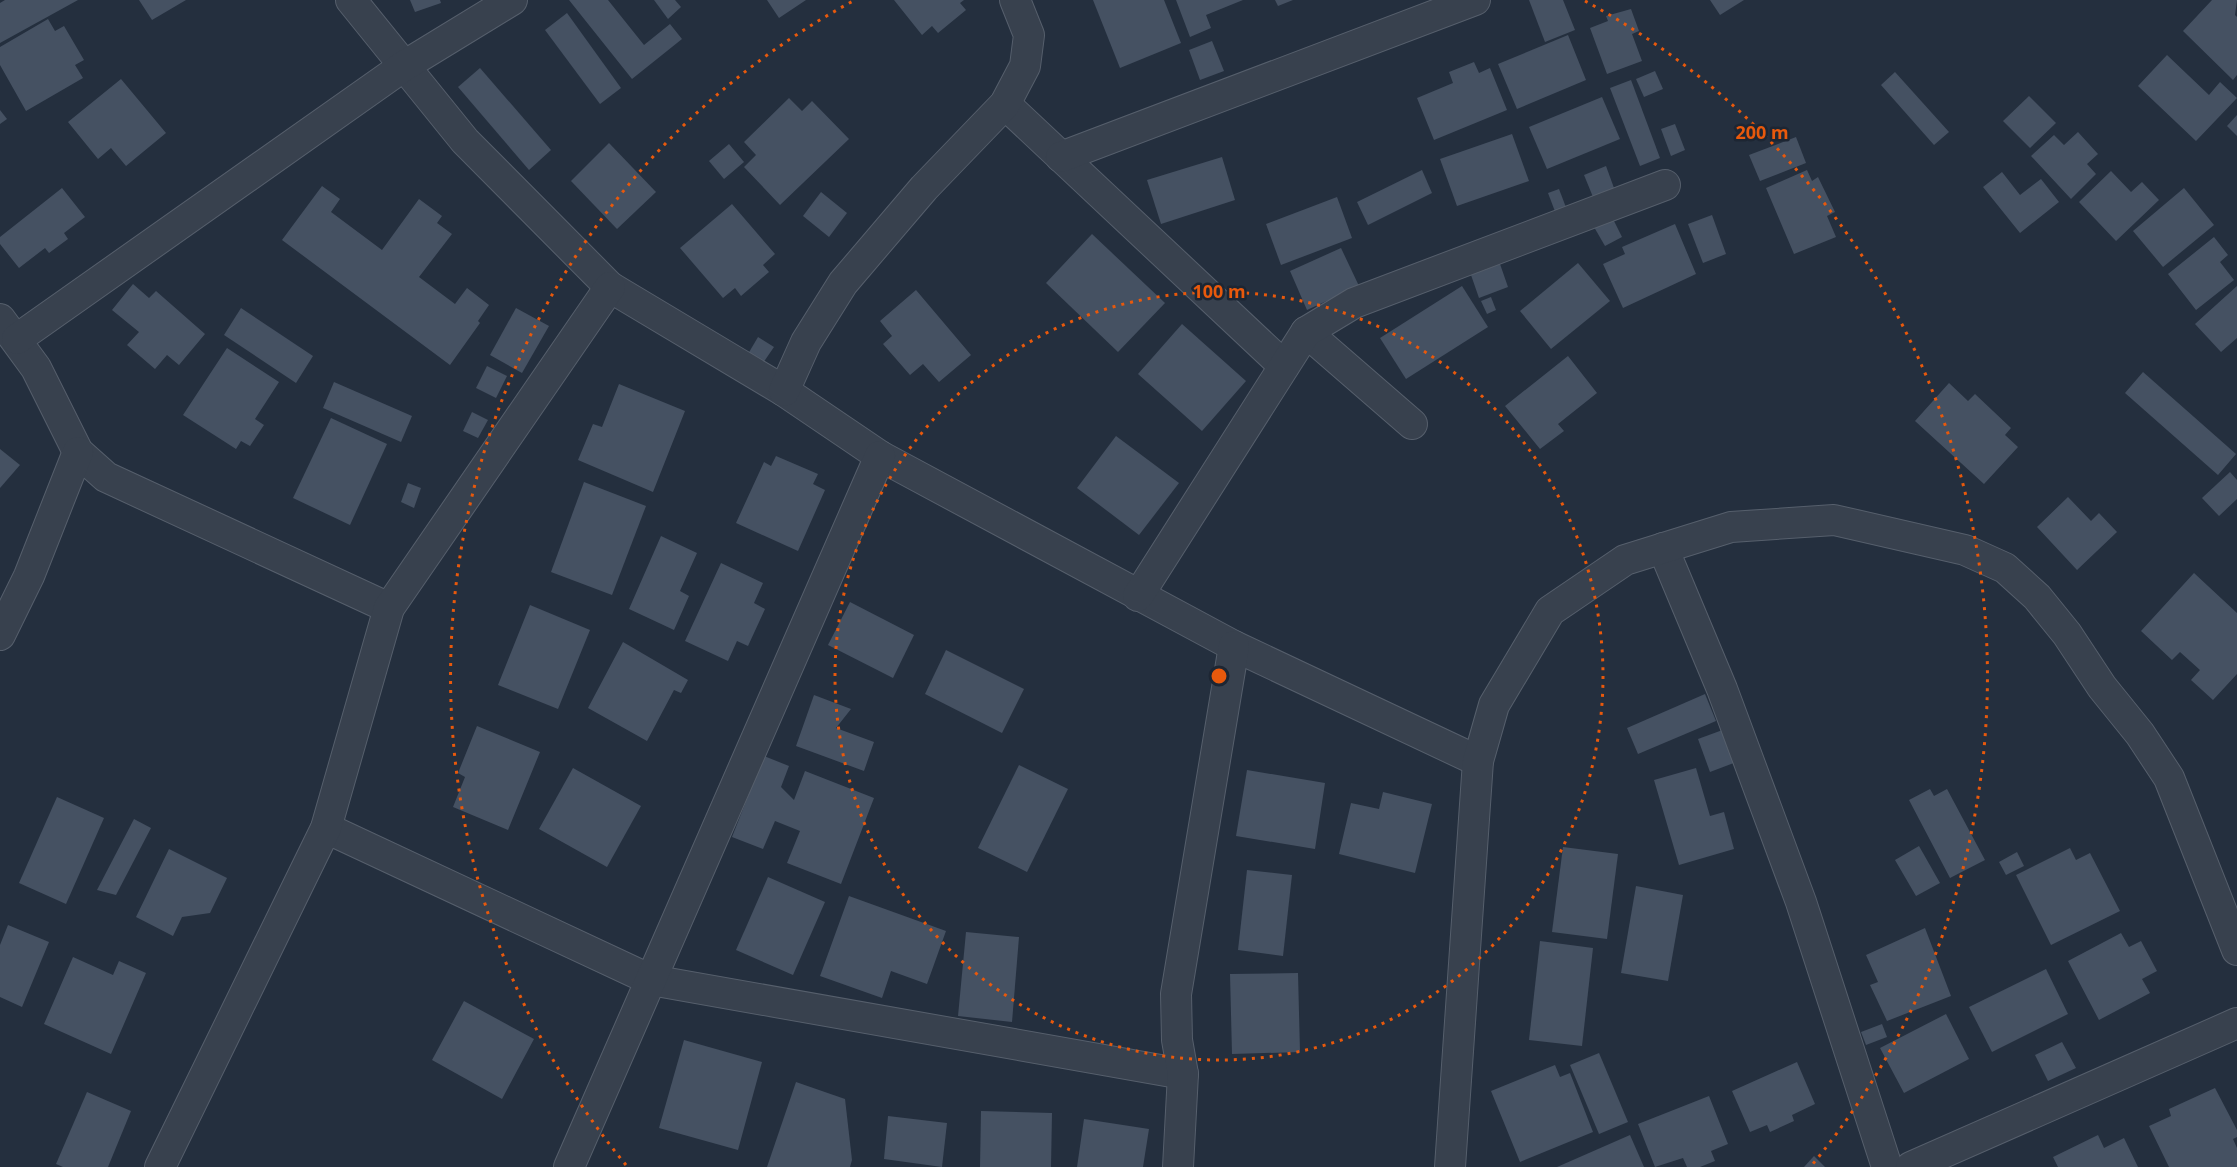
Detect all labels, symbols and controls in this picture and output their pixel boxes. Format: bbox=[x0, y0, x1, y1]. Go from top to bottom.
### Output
text: 200 m bbox=[1735, 120, 1789, 144]
text: 100 m bbox=[1192, 279, 1246, 303]
centre of rings bbox=[1209, 666, 1229, 686]

